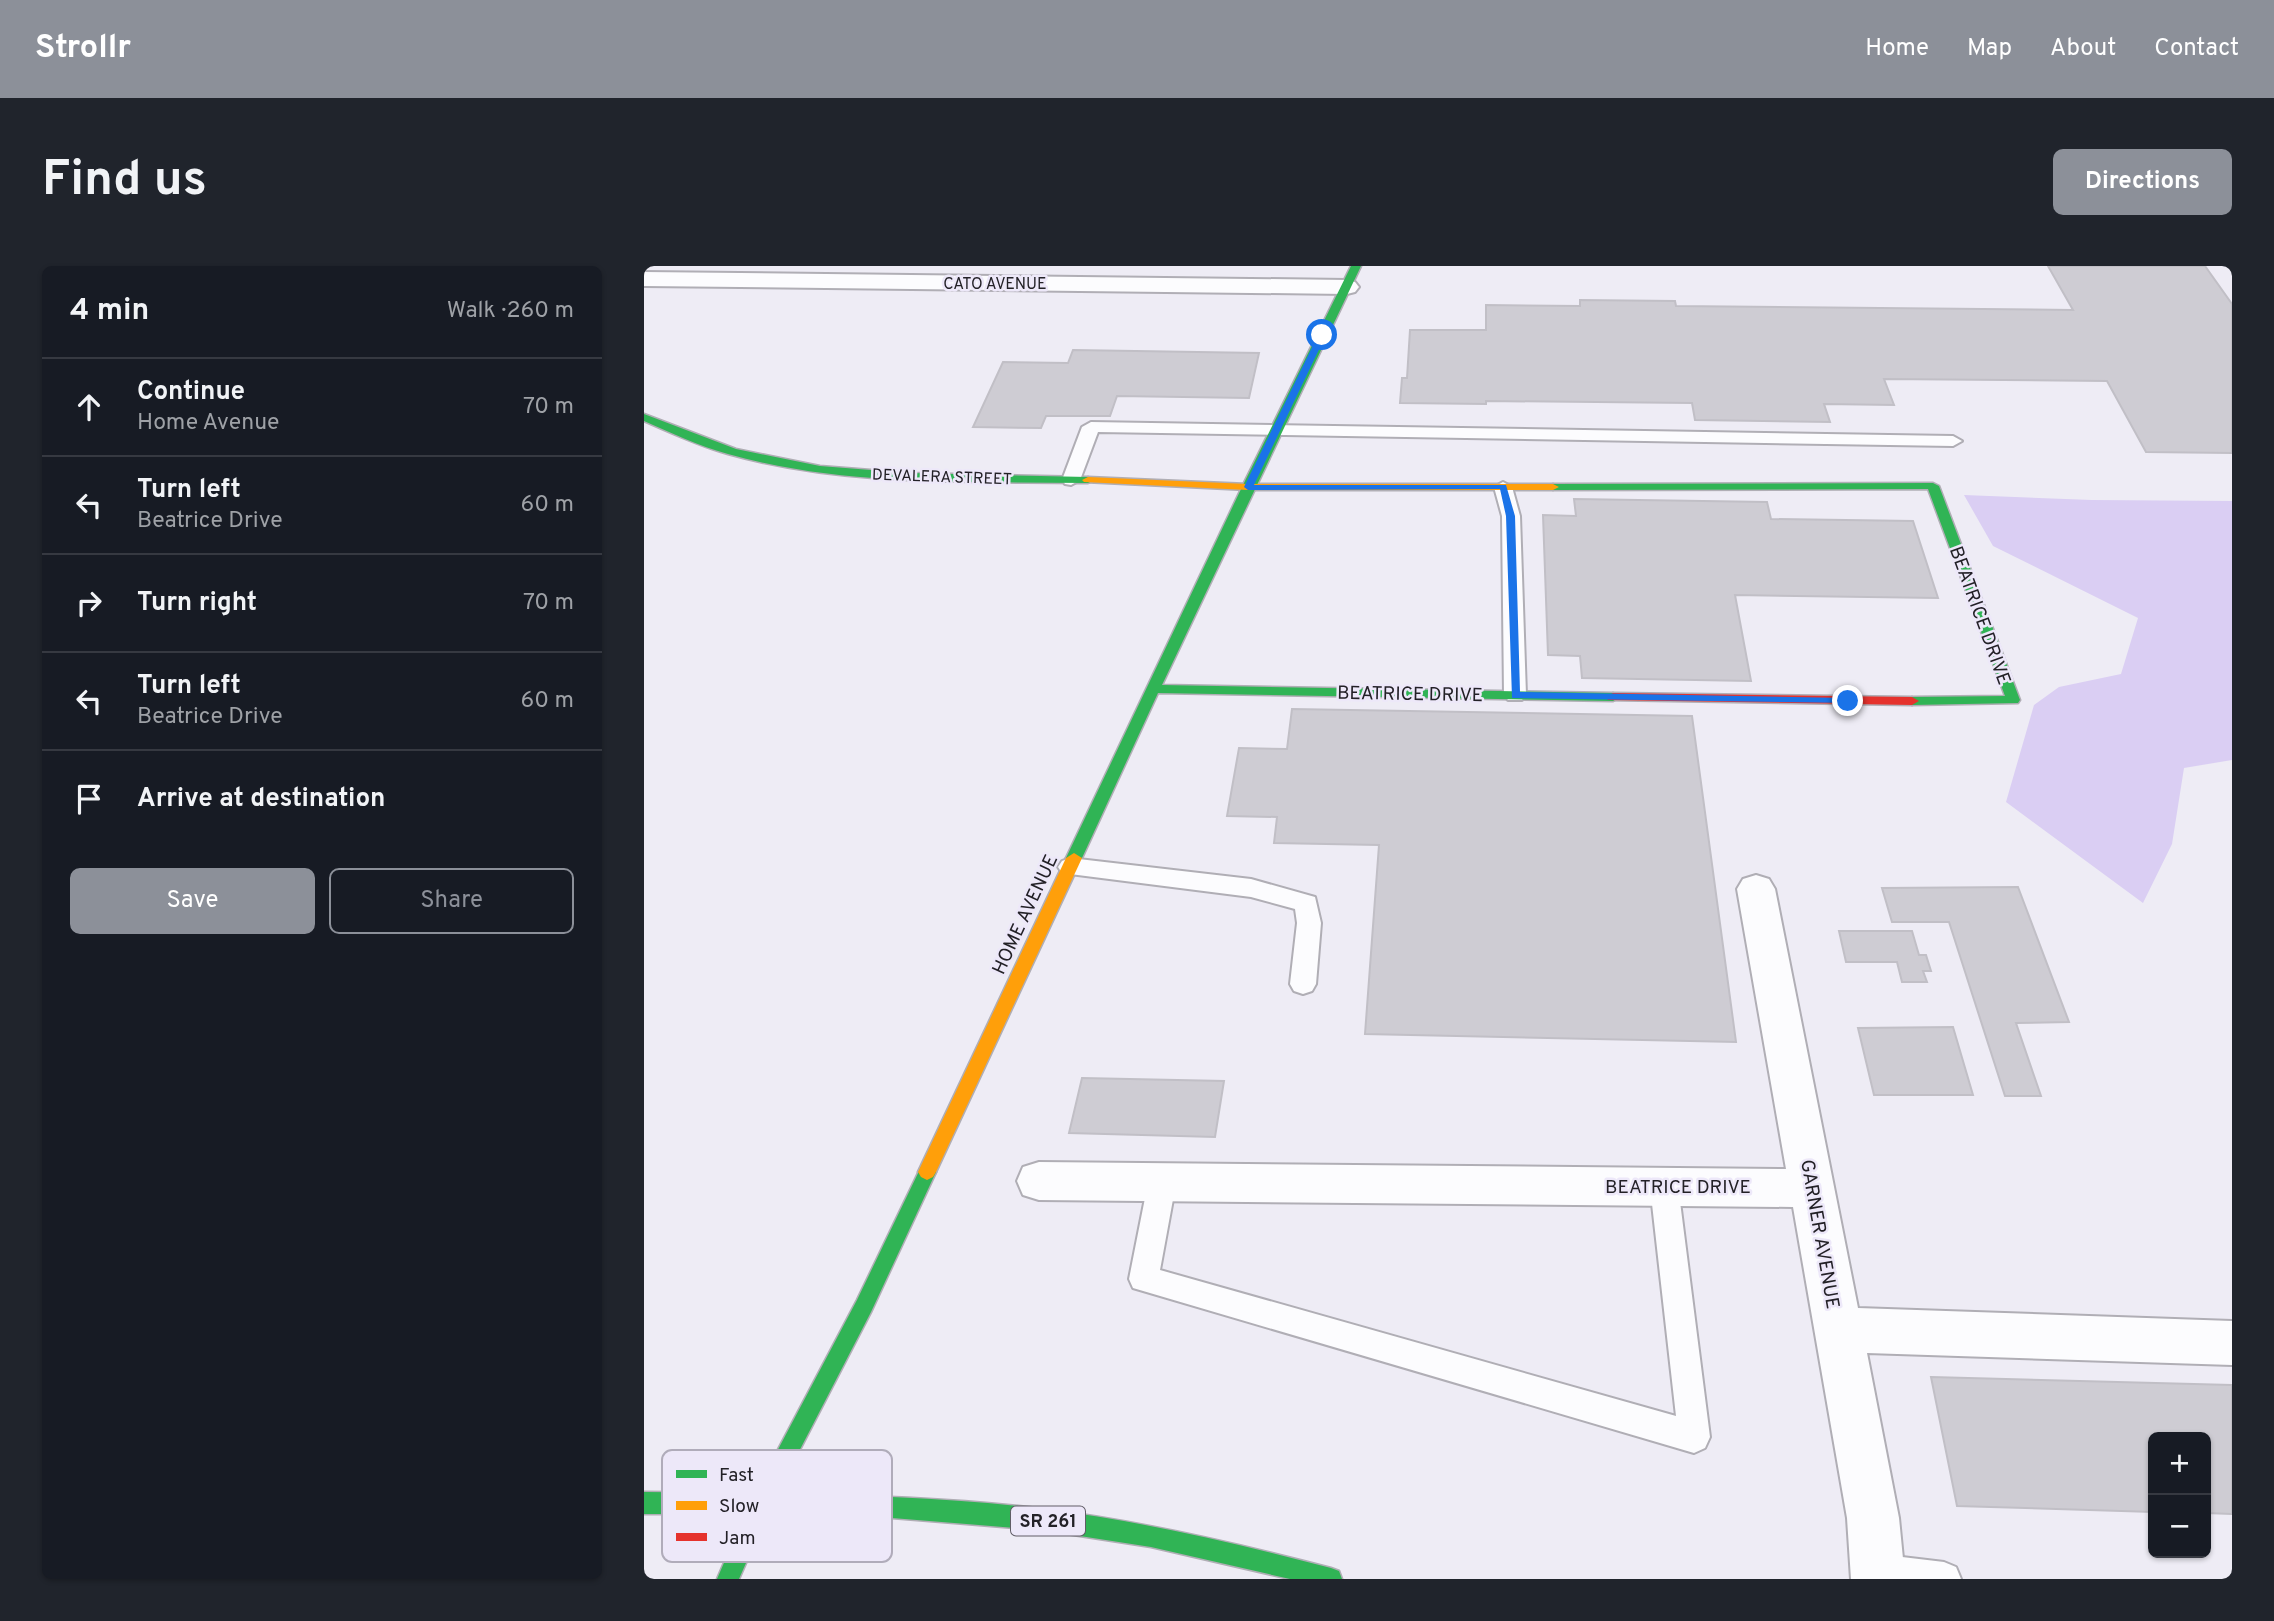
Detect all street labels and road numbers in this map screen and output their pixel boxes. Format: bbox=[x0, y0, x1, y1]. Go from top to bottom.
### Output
street label: CATO AVENUE bbox=[943, 275, 1047, 295]
street label: DEVALERA STREET bbox=[872, 466, 1012, 490]
street label: BEATRICE DRIVE bbox=[1943, 543, 2015, 688]
street label: BEATRICE DRIVE bbox=[1337, 682, 1483, 708]
street label: HOME AVENUE bbox=[988, 851, 1064, 979]
street label: GARNER AVENUE bbox=[1794, 1158, 1844, 1311]
street label: BEATRICE DRIVE bbox=[1605, 1176, 1751, 1200]
road number: SR 261 bbox=[1011, 1506, 1085, 1536]

